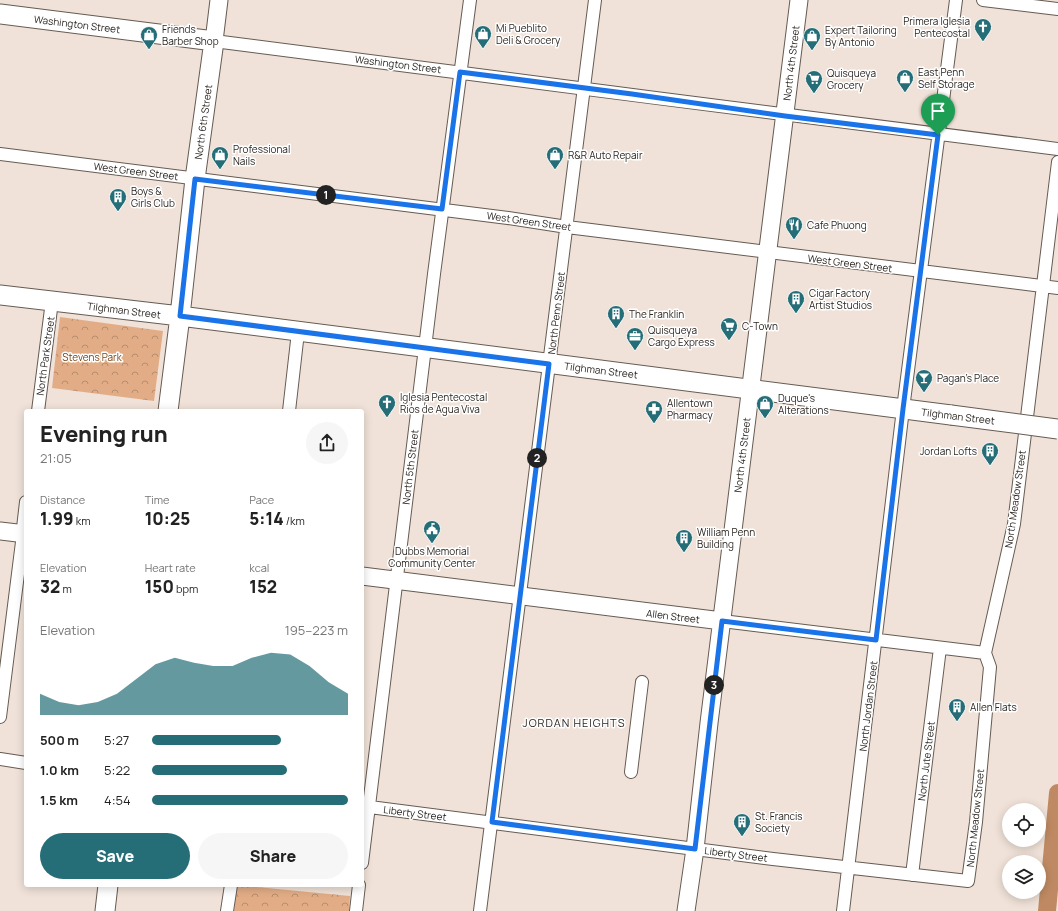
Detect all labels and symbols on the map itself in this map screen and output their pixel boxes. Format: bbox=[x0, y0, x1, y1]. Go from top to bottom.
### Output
street label: Washington Street bbox=[33, 12, 121, 36]
place label: Primera Iglesia Pentecostal bbox=[903, 14, 970, 40]
church icon: Primera Iglesia Pentecostal bbox=[973, 17, 993, 42]
place label: Mi Pueblito Deli & Grocery bbox=[496, 21, 561, 47]
place label: Friends Barber Shop bbox=[162, 22, 219, 48]
place label: Expert Tailoring By Antonio bbox=[825, 23, 897, 49]
shop icon: Mi Pueblito Deli & Grocery bbox=[473, 24, 493, 49]
shop icon: Friends Barber Shop bbox=[139, 25, 159, 50]
street label: North 4th Street bbox=[779, 25, 803, 101]
shop icon: Expert Tailoring By Antonio bbox=[802, 26, 822, 51]
street label: Washington Street bbox=[354, 52, 442, 76]
place label: East Penn Self Storage bbox=[918, 65, 975, 91]
place label: Quisqueya Grocery bbox=[827, 66, 876, 92]
shop icon: East Penn Self Storage bbox=[895, 68, 915, 93]
supermarket icon: Quisqueya Grocery bbox=[804, 69, 824, 94]
street label: North 6th Street bbox=[191, 83, 215, 161]
pin bbox=[921, 94, 955, 135]
place label: Professional Nails bbox=[233, 142, 290, 168]
shop icon: Professional Nails bbox=[210, 145, 230, 170]
shop icon: R&R Auto Repair bbox=[545, 145, 565, 170]
place label: R&R Auto Repair bbox=[568, 148, 643, 162]
street label: West Green Street bbox=[93, 159, 179, 183]
place label: Boys & Girls Club bbox=[131, 184, 175, 210]
pin: 1 bbox=[316, 185, 336, 205]
building icon: Boys & Girls Club bbox=[108, 187, 128, 212]
street label: West Green Street bbox=[486, 208, 572, 234]
restaurant icon: Cafe Phuong bbox=[784, 215, 804, 240]
place label: Cafe Phuong bbox=[807, 218, 867, 232]
street label: West Green Street bbox=[807, 251, 893, 275]
street label: North Penn Street bbox=[544, 271, 568, 355]
place label: Cigar Factory Artist Studios bbox=[809, 286, 872, 312]
building icon: Cigar Factory Artist Studios bbox=[786, 289, 806, 314]
street label: Tilghman Street bbox=[87, 299, 161, 321]
building icon: The Franklin bbox=[606, 304, 626, 329]
place label: The Franklin bbox=[629, 307, 684, 321]
street label: North Park Street bbox=[33, 316, 57, 396]
supermarket icon: C-Town bbox=[719, 316, 739, 341]
place label: C-Town bbox=[742, 319, 778, 333]
place label: Quisqueya Cargo Express bbox=[648, 323, 715, 349]
office icon: Quisqueya Cargo Express bbox=[625, 326, 645, 351]
park label: Stevens Park bbox=[62, 350, 123, 364]
street label: Tilghman Street bbox=[564, 359, 638, 381]
bar icon: Pagan's Place bbox=[914, 368, 934, 393]
place label: Pagan's Place bbox=[937, 371, 999, 385]
place label: Iglesia Pentecostal Rios de Agua Viva bbox=[400, 390, 487, 416]
place label: Duque's Alterations bbox=[778, 391, 829, 417]
church icon: Iglesia Pentecostal Rios de Agua Viva bbox=[377, 393, 397, 418]
shop icon: Duque's Alterations bbox=[755, 394, 775, 419]
place label: Allentown Pharmacy bbox=[667, 396, 714, 422]
pharmacy icon: Allentown Pharmacy bbox=[644, 399, 664, 424]
street label: Tilghman Street bbox=[921, 405, 995, 427]
street label: North 4th Street bbox=[730, 417, 754, 493]
street label: North 5th Street bbox=[398, 429, 422, 505]
building icon: Jordan Lofts bbox=[980, 441, 1000, 466]
place label: Jordan Lofts bbox=[920, 444, 977, 458]
pin: 2 bbox=[527, 448, 547, 468]
street label: North Meadow Street bbox=[1001, 449, 1029, 549]
public building icon: Dubbs Memorial Community Center bbox=[422, 519, 442, 544]
place label: William Penn Building bbox=[697, 525, 755, 551]
building icon: William Penn Building bbox=[674, 528, 694, 553]
place label: Dubbs Memorial Community Center bbox=[388, 544, 476, 570]
street label: Allen Street bbox=[645, 606, 701, 626]
street label: North Jordan Street bbox=[855, 660, 881, 752]
pin: 3 bbox=[704, 675, 724, 695]
building icon: Allen Flats bbox=[947, 697, 967, 722]
place label: Allen Flats bbox=[970, 700, 1017, 714]
district label: JORDAN HEIGHTS bbox=[523, 715, 625, 730]
street label: North Jute Street bbox=[914, 720, 938, 802]
street label: North Meadow Street bbox=[963, 768, 987, 868]
street label: Liberty Street bbox=[383, 802, 447, 824]
place label: St. Francis Society bbox=[755, 809, 803, 835]
building icon: St. Francis Society bbox=[732, 812, 752, 837]
street label: Liberty Street bbox=[704, 843, 768, 865]

